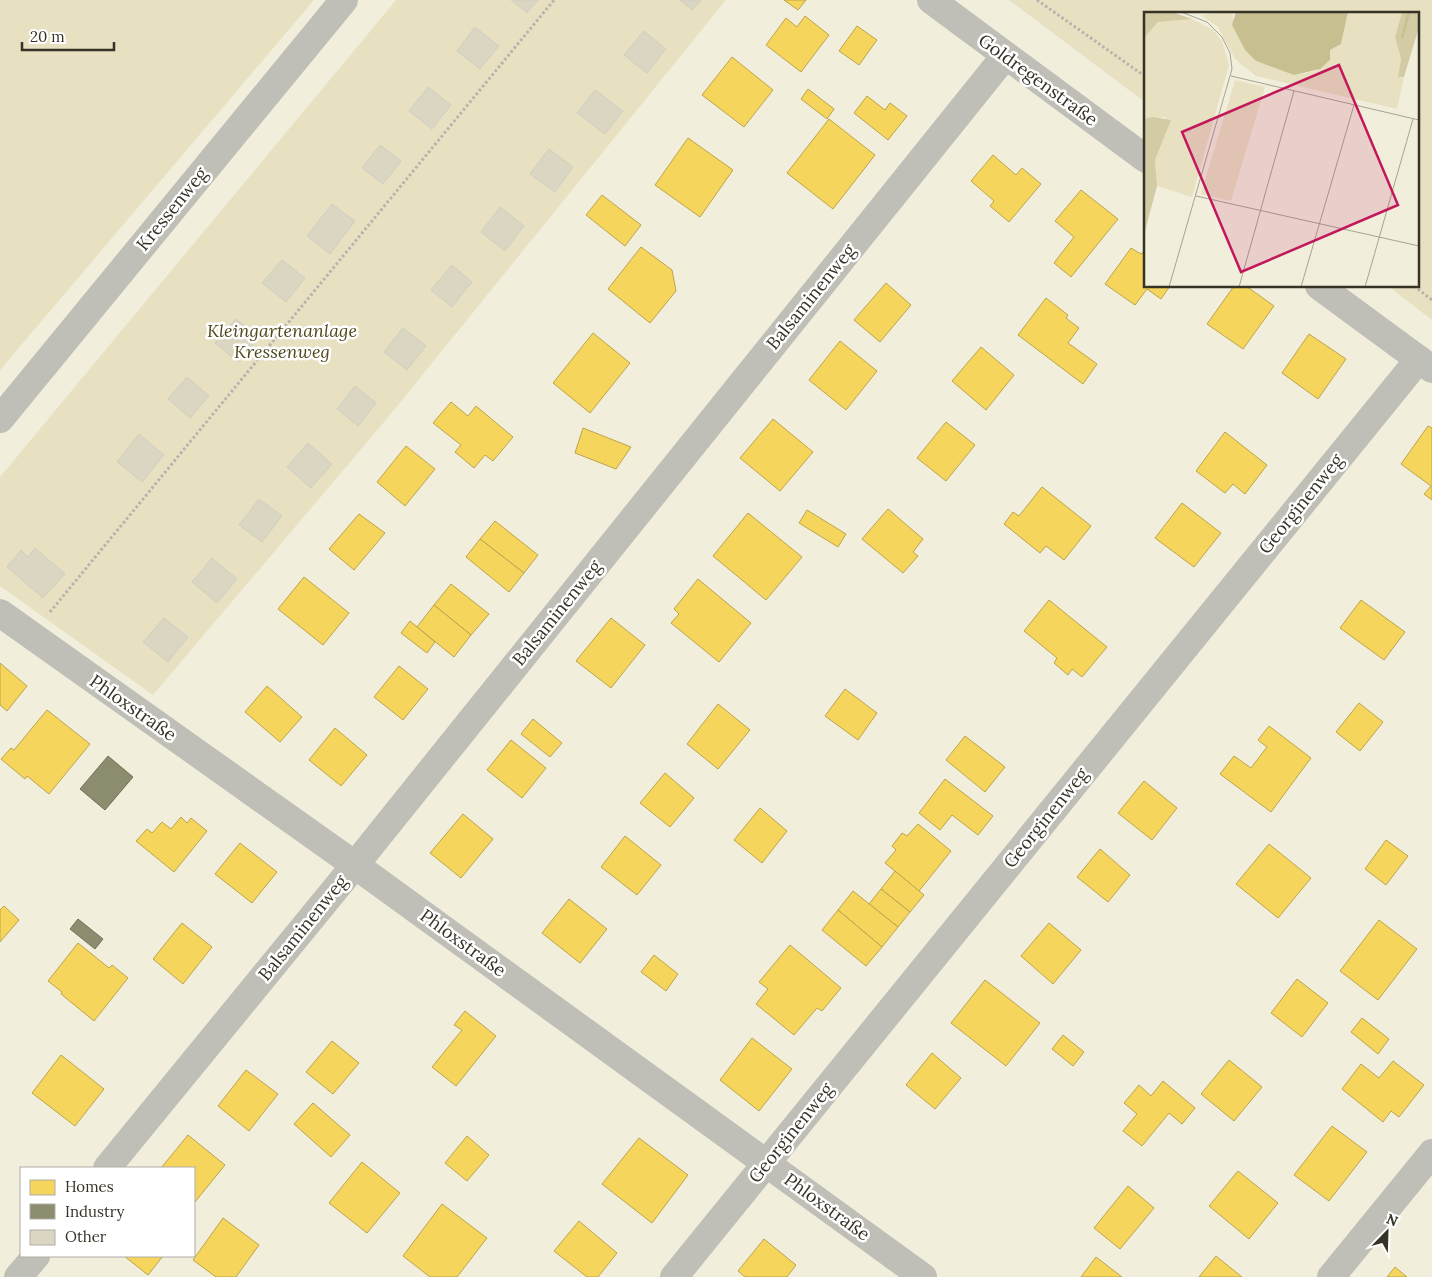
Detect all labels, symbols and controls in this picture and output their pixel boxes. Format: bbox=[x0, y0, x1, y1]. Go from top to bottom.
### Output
inset map bbox=[1144, 12, 1420, 288]
scale bar bbox=[22, 20, 115, 52]
text: 20 m bbox=[30, 27, 65, 46]
street label: Goldregenstraße bbox=[974, 29, 1103, 131]
street label: Kressenweg bbox=[131, 162, 213, 255]
street label: Balsaminenweg bbox=[761, 238, 861, 354]
park label: Kleingartenanlage Kressenweg bbox=[207, 319, 357, 363]
street label: Georginenweg bbox=[1253, 448, 1349, 558]
street label: Balsaminenweg bbox=[507, 554, 607, 670]
street label: Phloxstraße bbox=[85, 669, 181, 746]
street label: Georginenweg bbox=[998, 762, 1094, 872]
street label: Balsaminenweg bbox=[253, 869, 353, 985]
street label: Phloxstraße bbox=[416, 904, 511, 982]
street label: Georginenweg bbox=[743, 1077, 839, 1187]
legend bbox=[20, 1167, 195, 1257]
street label: Phloxstraße bbox=[780, 1168, 875, 1246]
text: Homes bbox=[65, 1177, 114, 1196]
text: Industry bbox=[65, 1202, 124, 1221]
north arrow bbox=[1362, 1207, 1412, 1257]
text: N bbox=[1384, 1210, 1401, 1231]
text: Other bbox=[65, 1227, 107, 1246]

